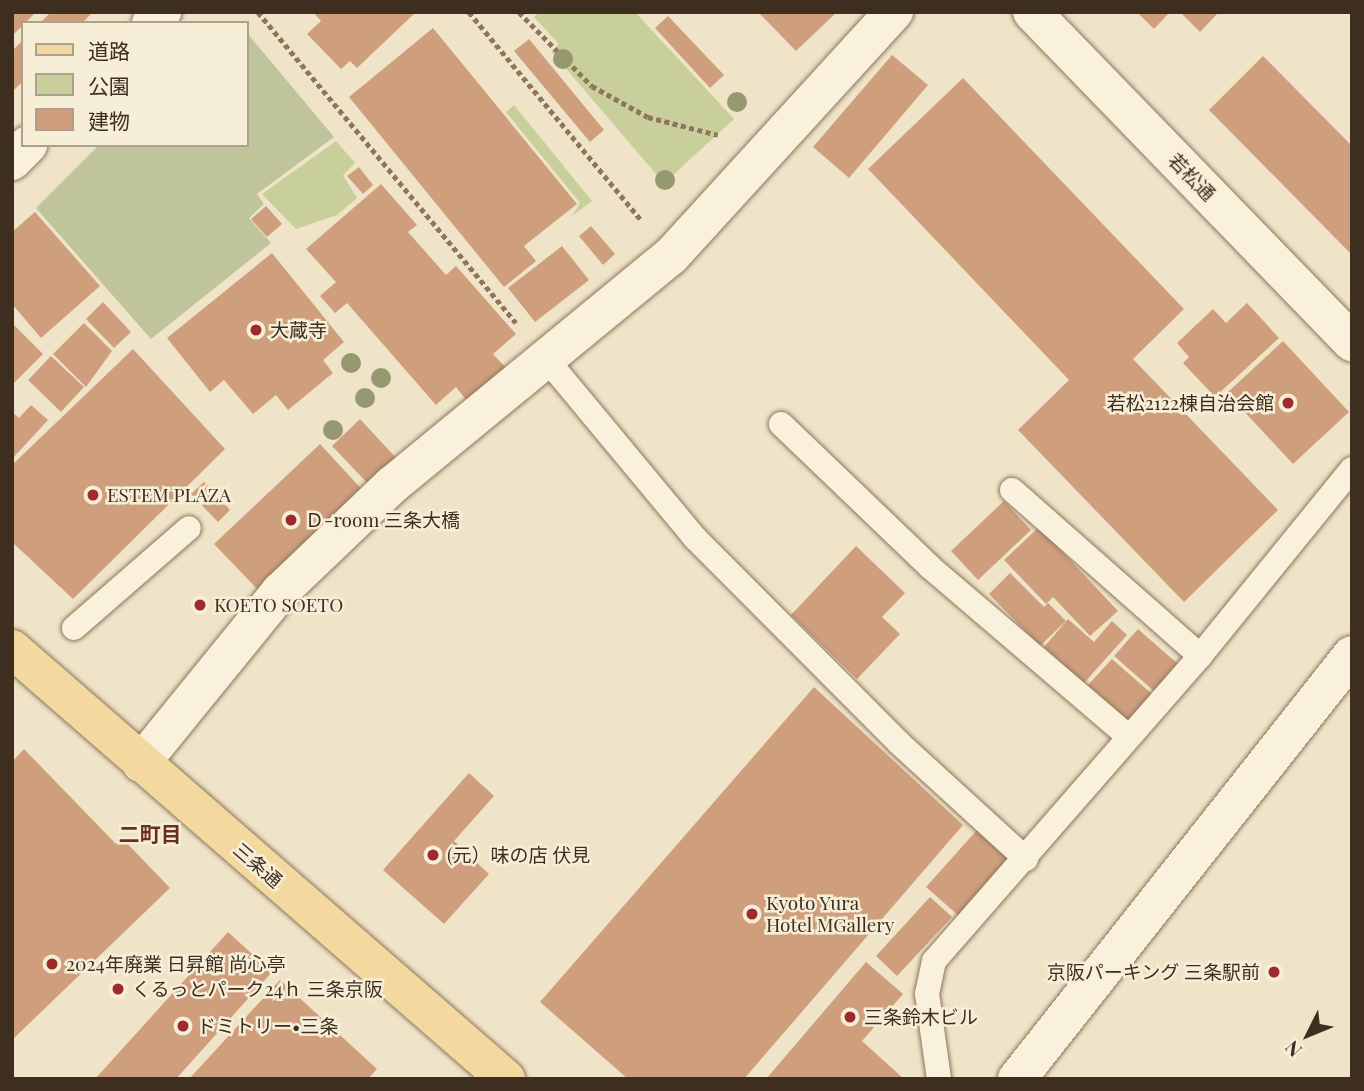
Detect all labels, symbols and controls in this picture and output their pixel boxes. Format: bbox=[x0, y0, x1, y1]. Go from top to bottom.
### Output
legend bbox=[21, 21, 248, 147]
text: 道路 bbox=[88, 36, 130, 64]
text: 公園 bbox=[88, 71, 130, 99]
text: 建物 bbox=[88, 106, 130, 134]
street label: 若松通 bbox=[1164, 149, 1220, 205]
place label: 大蔵寺 bbox=[270, 319, 327, 341]
marker: 大蔵寺 bbox=[248, 322, 264, 338]
place label: 若松2122棟自治会館 bbox=[1107, 392, 1274, 414]
marker: 若松2122棟自治会館 bbox=[1280, 395, 1296, 411]
place label: ESTEM PLAZA bbox=[107, 484, 231, 506]
marker: ESTEM PLAZA bbox=[85, 487, 101, 503]
place label: Ｄ-room 三条大橋 bbox=[305, 509, 460, 531]
marker: Ｄ-room 三条大橋 bbox=[283, 512, 299, 528]
place label: KOETO SOETO bbox=[214, 594, 343, 616]
marker: KOETO SOETO bbox=[192, 597, 208, 613]
district label: 二町目 bbox=[119, 820, 181, 846]
street label: 三条通 bbox=[229, 838, 287, 892]
place label: (元）味の店 伏見 bbox=[447, 844, 590, 866]
marker: (元）味の店 伏見 bbox=[425, 847, 441, 863]
place label: Kyoto Yura Hotel MGallery bbox=[766, 892, 894, 936]
marker: Kyoto Yura Hotel MGallery bbox=[744, 906, 760, 922]
place label: 2024年廃業 日昇館 尚心亭 bbox=[66, 953, 285, 975]
marker: 2024年廃業 日昇館 尚心亭 bbox=[44, 956, 60, 972]
place label: 京阪パーキング 三条駅前 bbox=[1046, 961, 1260, 983]
marker: 京阪パーキング 三条駅前 bbox=[1266, 964, 1282, 980]
place label: くるっとパーク24ｈ 三条京阪 bbox=[132, 978, 383, 1000]
marker: くるっとパーク24ｈ 三条京阪 bbox=[110, 981, 126, 997]
north arrow bbox=[1273, 1000, 1343, 1070]
place label: 三条鈴木ビル bbox=[864, 1006, 978, 1028]
marker: 三条鈴木ビル bbox=[842, 1009, 858, 1025]
place label: ドミトリー•三条 bbox=[197, 1015, 338, 1037]
marker: ドミトリー•三条 bbox=[175, 1018, 191, 1034]
text: N bbox=[1278, 1035, 1307, 1063]

